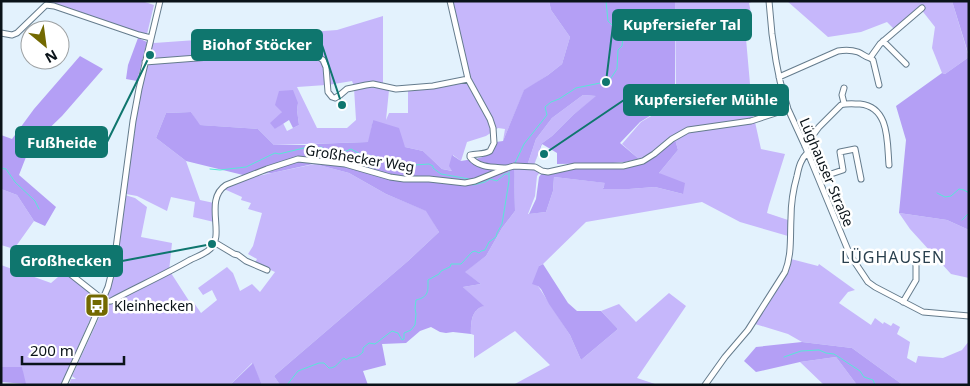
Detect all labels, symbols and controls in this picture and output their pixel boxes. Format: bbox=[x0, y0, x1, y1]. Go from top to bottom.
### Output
callout: Kupfersiefer Tal bbox=[613, 10, 751, 40]
text: Kupfersiefer Tal bbox=[623, 14, 741, 34]
north arrow bbox=[20, 20, 70, 70]
callout: Biohof Stöcker bbox=[192, 30, 322, 60]
text: Biohof Stöcker bbox=[202, 34, 312, 54]
text: N bbox=[42, 46, 61, 68]
callout: Kupfersiefer Mühle bbox=[624, 85, 788, 115]
text: Kupfersiefer Mühle bbox=[634, 89, 778, 109]
street label: Lüghauser Straße bbox=[795, 115, 859, 229]
callout: Fußheide bbox=[16, 127, 107, 157]
text: Fußheide bbox=[27, 132, 97, 152]
street label: Großhecker Weg bbox=[304, 140, 416, 176]
callout: Großhecken bbox=[11, 246, 122, 276]
district label: LÜGHAUSEN bbox=[841, 246, 945, 268]
text: Großhecken bbox=[20, 250, 112, 270]
bus stop icon: Kleinhecken bbox=[84, 292, 110, 318]
place label: Kleinhecken bbox=[114, 296, 194, 315]
scale bar bbox=[22, 334, 125, 366]
text: 200 m bbox=[30, 340, 74, 360]

